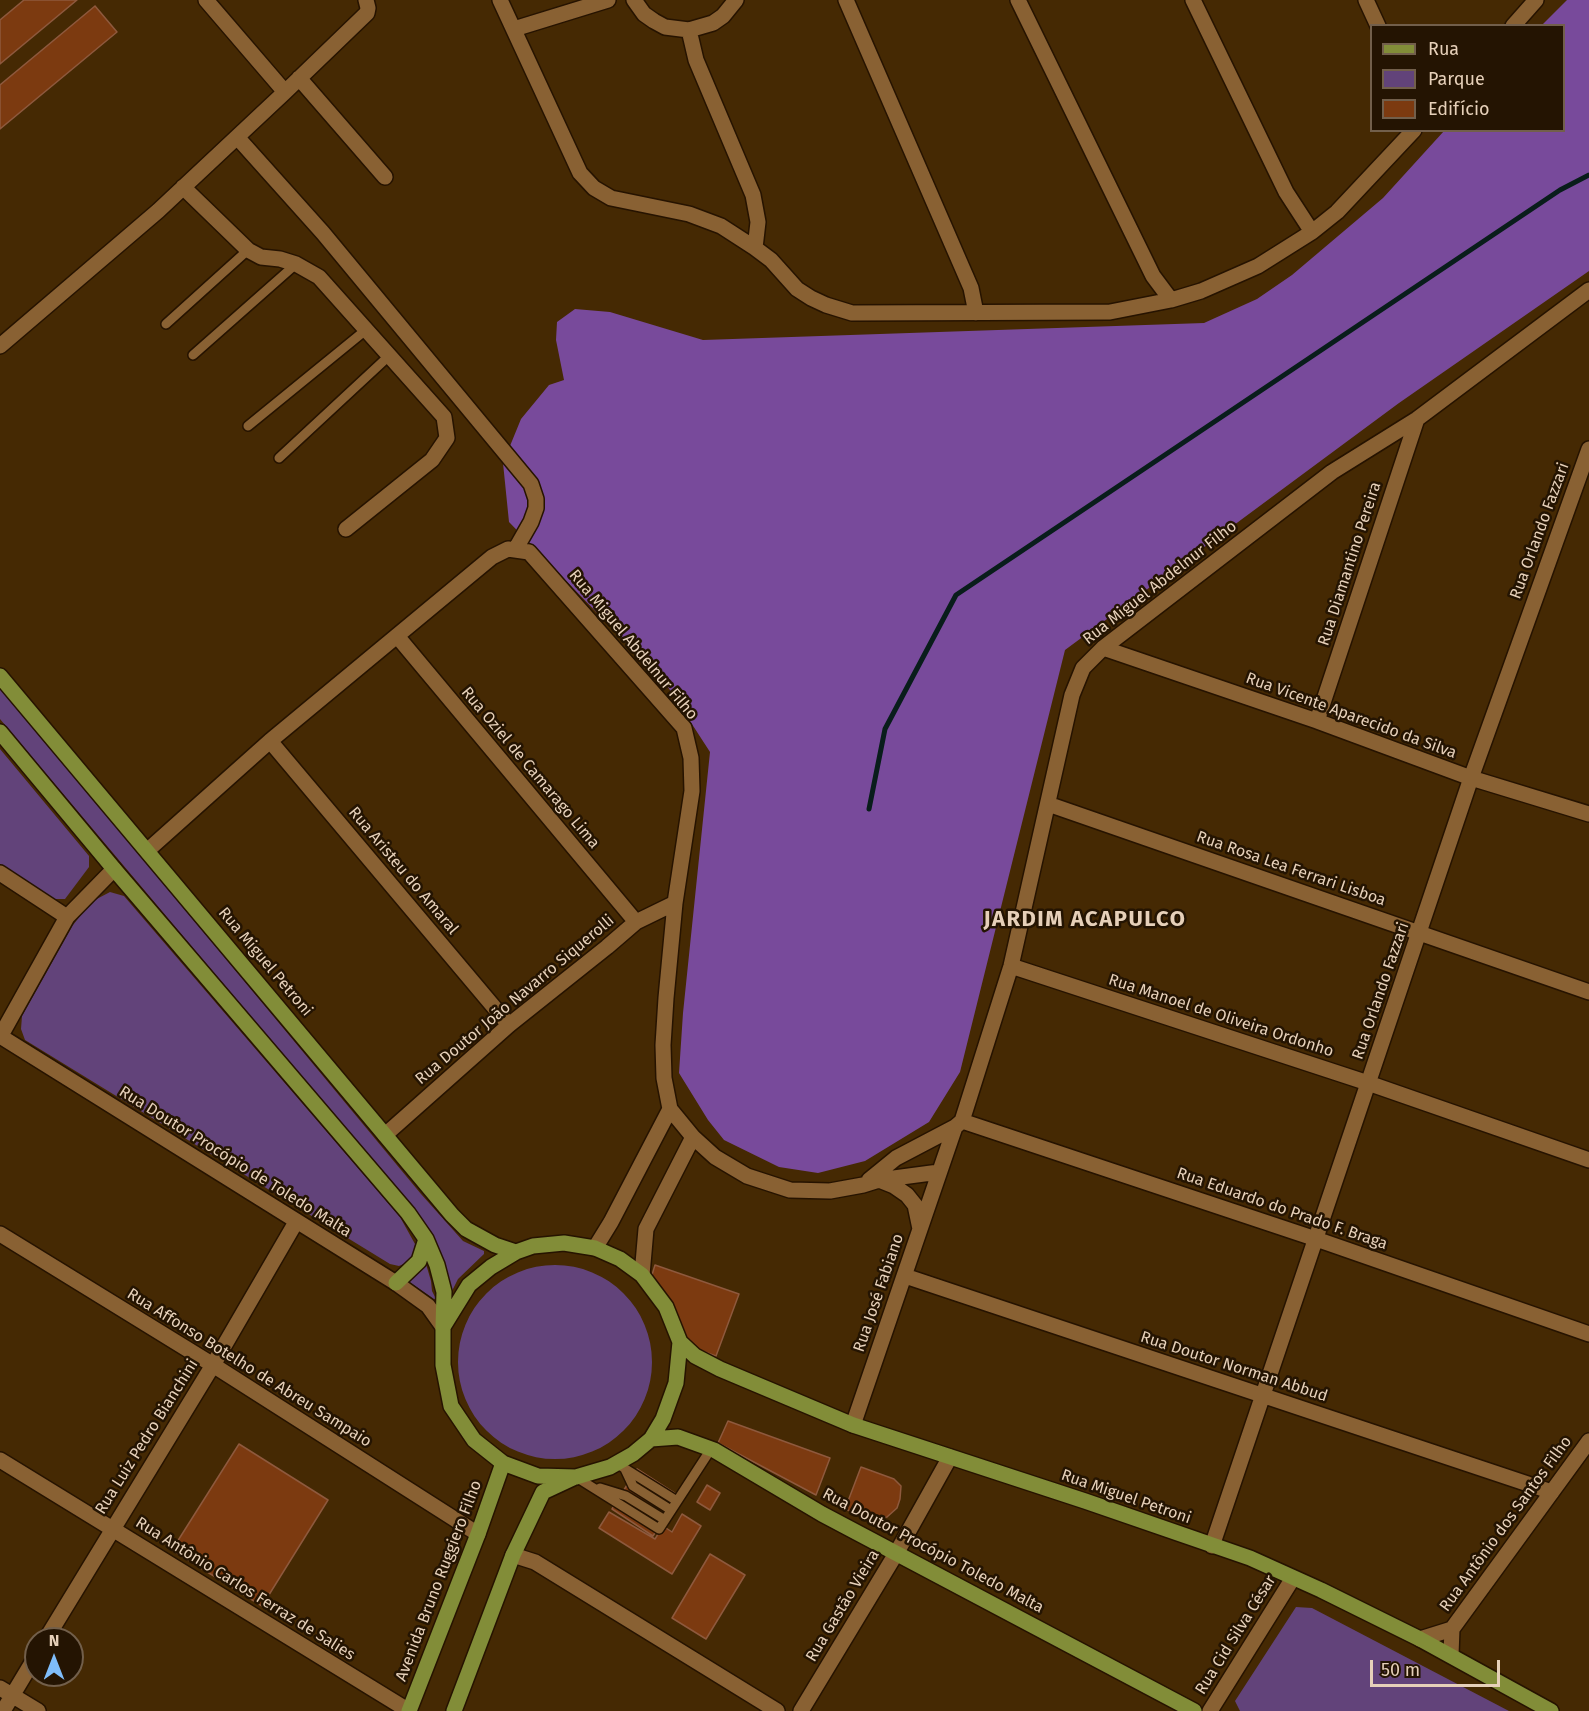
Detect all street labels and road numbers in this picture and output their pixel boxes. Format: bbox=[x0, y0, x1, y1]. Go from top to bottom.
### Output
street label: Rua Orlando Fazzari bbox=[1506, 460, 1574, 602]
street label: Rua Diamantino Pereira bbox=[1314, 480, 1386, 648]
street label: Rua Miguel Abdelnur Filho bbox=[1079, 517, 1241, 649]
street label: Rua Miguel Abdelnur Filho bbox=[565, 566, 701, 724]
street label: Rua Vicente Aparecido da Silva bbox=[1243, 669, 1459, 763]
street label: Rua Oziel de Camarago Lima bbox=[457, 683, 603, 853]
street label: Rua Aristeu do Amaral bbox=[344, 803, 462, 939]
street label: Rua Rosa Lea Ferrari Lisboa bbox=[1194, 828, 1388, 910]
street label: Rua Miguel Petroni bbox=[214, 904, 316, 1020]
street label: Rua Doutor João Navarro Siquerolli bbox=[412, 911, 618, 1089]
street label: Rua Orlando Fazzari bbox=[1349, 920, 1413, 1062]
street label: Rua Manoel de Oliveira Ordonho bbox=[1106, 970, 1336, 1062]
street label: Rua Doutor Procópio de Toledo Malta bbox=[115, 1082, 355, 1242]
street label: Rua Eduardo do Prado F. Braga bbox=[1174, 1164, 1390, 1254]
street label: Rua José Fabiano bbox=[850, 1231, 908, 1355]
street label: Rua Affonso Botelho de Abreu Sampaio bbox=[123, 1284, 375, 1452]
street label: Rua Doutor Norman Abbud bbox=[1138, 1328, 1330, 1406]
street label: Rua Luiz Pedro Bianchini bbox=[91, 1356, 203, 1518]
street label: Rua Antônio dos Santos Filho bbox=[1436, 1433, 1576, 1615]
street label: Rua Miguel Petroni bbox=[1058, 1466, 1194, 1528]
street label: Avenida Bruno Ruggiero Filho bbox=[392, 1478, 486, 1684]
street label: Rua Doutor Procópio Toledo Malta bbox=[819, 1484, 1047, 1618]
street label: Rua Antônio Carlos Ferraz de Salies bbox=[132, 1513, 358, 1665]
street label: Rua Gastão Vieira bbox=[802, 1547, 884, 1665]
street label: Rua Cid Silva César bbox=[1192, 1572, 1280, 1698]

